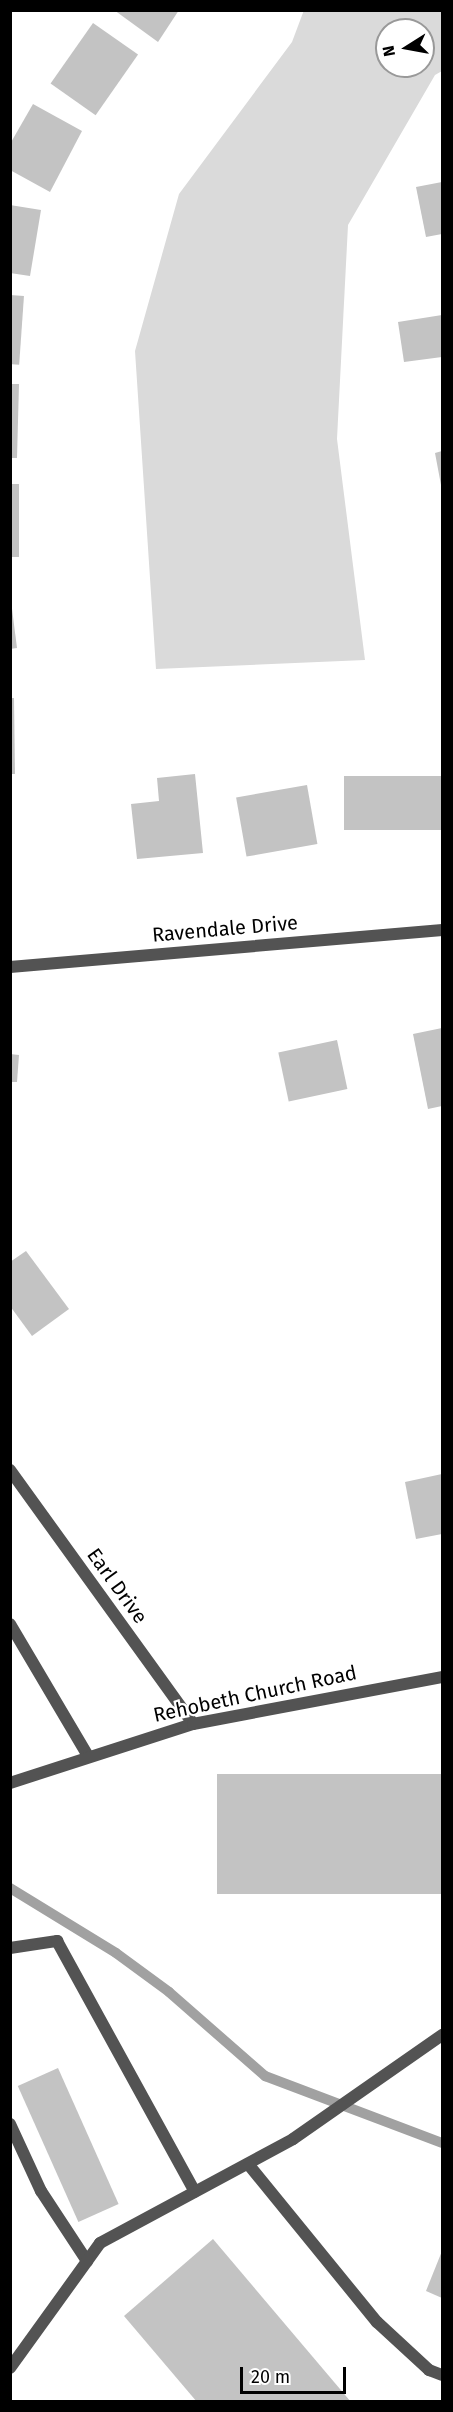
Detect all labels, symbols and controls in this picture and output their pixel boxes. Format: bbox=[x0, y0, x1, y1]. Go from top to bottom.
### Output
north arrow bbox=[375, 18, 435, 78]
text: N bbox=[378, 44, 399, 58]
street label: Ravendale Drive bbox=[151, 911, 299, 947]
street label: Earl Drive bbox=[82, 1544, 152, 1628]
street label: Rehobeth Church Road bbox=[151, 1661, 359, 1727]
scale bar bbox=[243, 2355, 350, 2393]
text: 20 m bbox=[251, 2366, 290, 2388]

